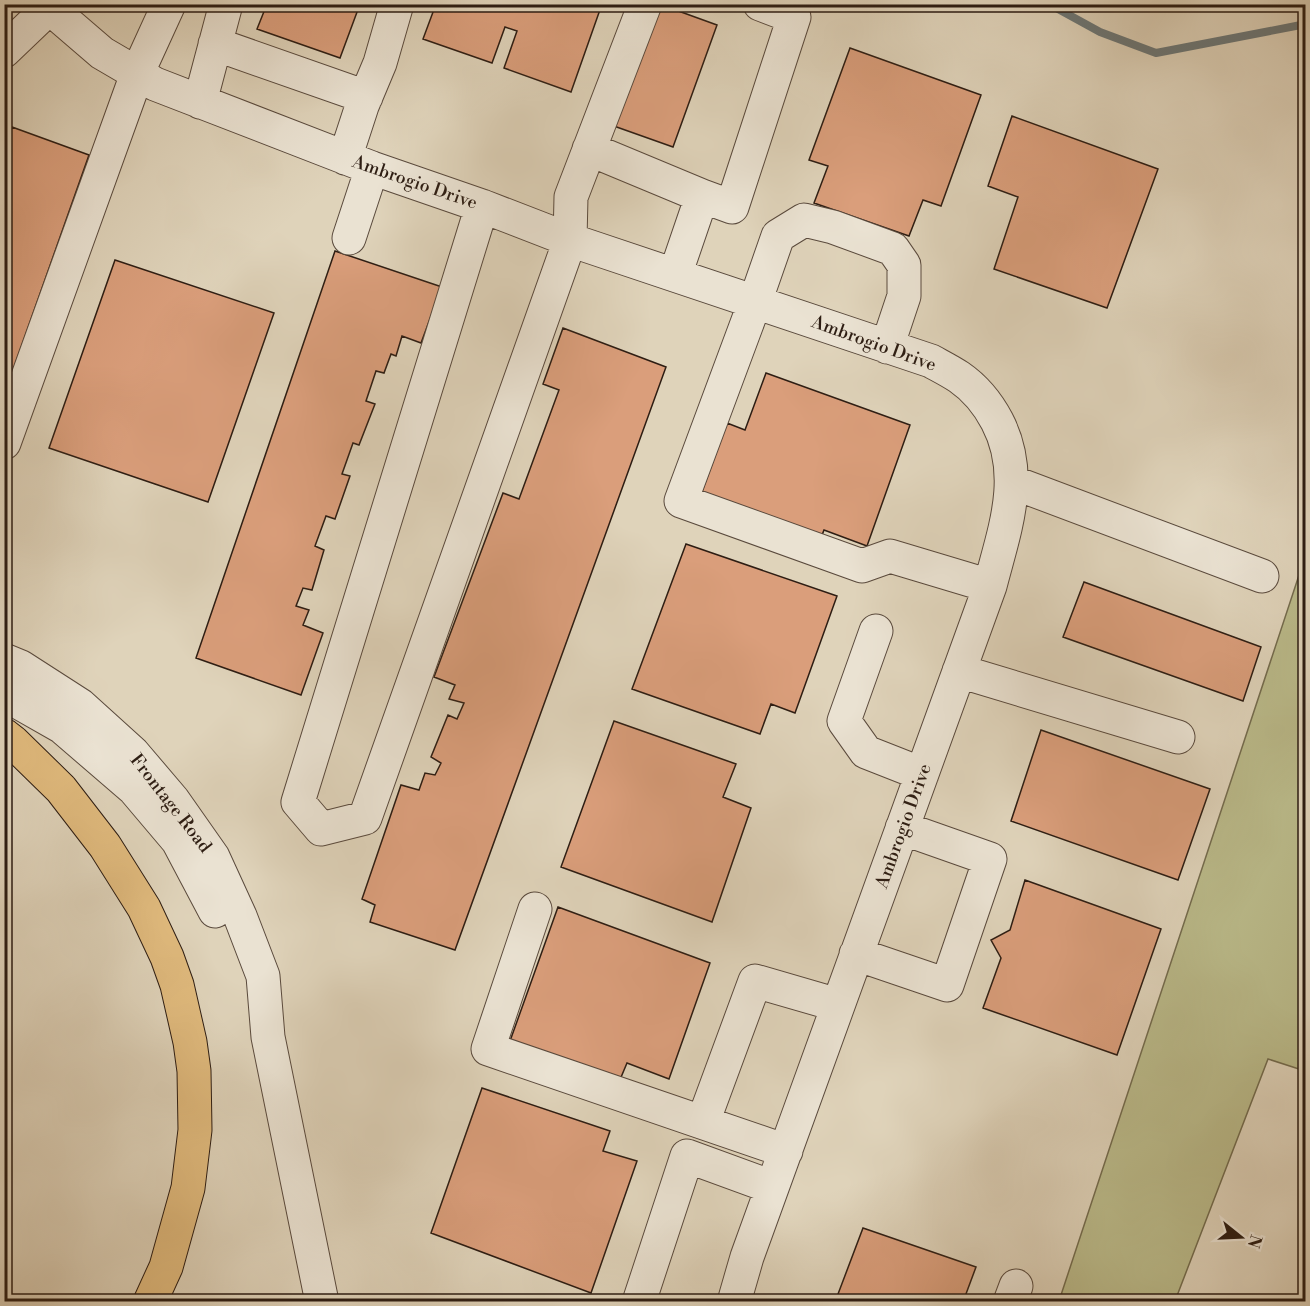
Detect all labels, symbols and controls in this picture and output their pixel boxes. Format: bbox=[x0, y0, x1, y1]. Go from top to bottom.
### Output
street label: Ambrogio Drive bbox=[348, 150, 480, 215]
street label: Ambrogio Drive bbox=[807, 310, 939, 377]
street label: Frontage Road bbox=[125, 749, 217, 858]
street label: Ambrogio Drive bbox=[870, 761, 937, 893]
north arrow bbox=[1211, 1207, 1271, 1267]
text: N bbox=[1243, 1232, 1266, 1251]

